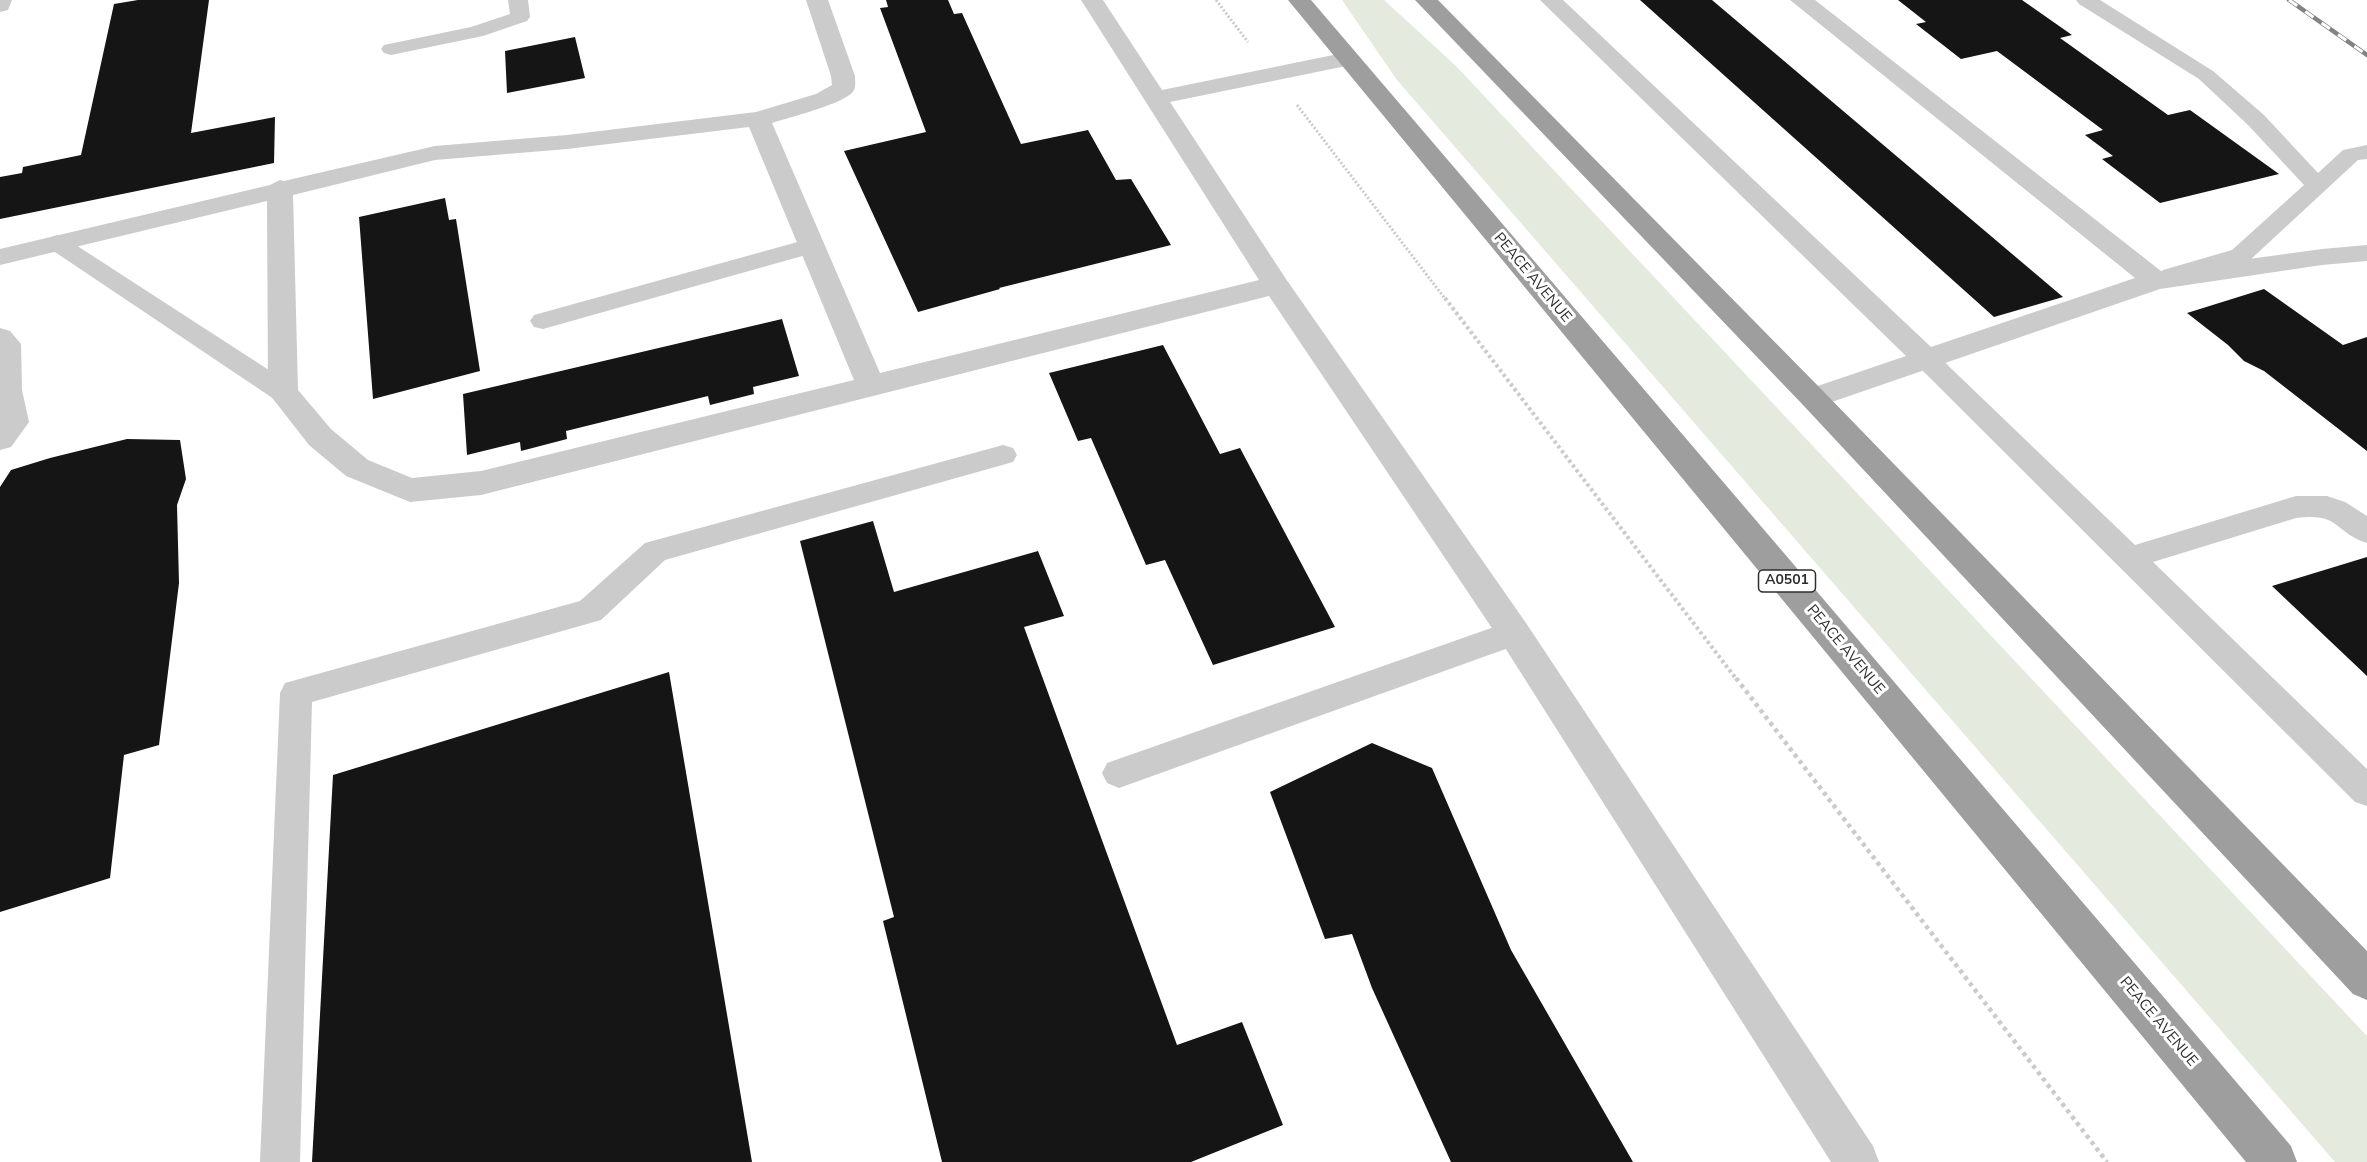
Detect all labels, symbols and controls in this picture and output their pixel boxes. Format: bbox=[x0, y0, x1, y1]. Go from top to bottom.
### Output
street label: PEACE AVENUE bbox=[1489, 230, 1575, 326]
road number: A0501 bbox=[1758, 570, 1816, 592]
street label: PEACE AVENUE bbox=[1802, 602, 1888, 698]
street label: PEACE AVENUE bbox=[2115, 974, 2201, 1070]

